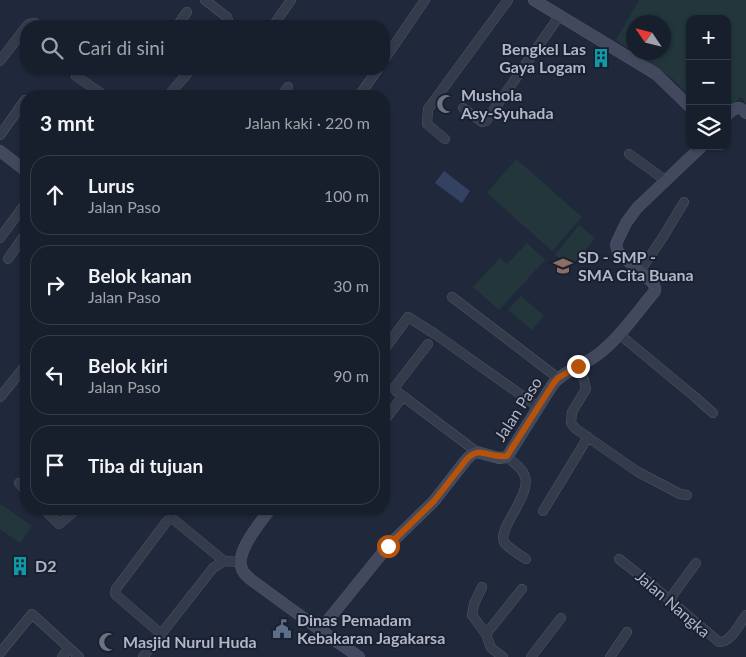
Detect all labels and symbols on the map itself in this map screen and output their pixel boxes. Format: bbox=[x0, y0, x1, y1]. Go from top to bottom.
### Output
north arrow bbox=[626, 15, 671, 60]
place label: Bengkel Las Gaya Logam bbox=[499, 39, 586, 76]
building icon: Bengkel Las Gaya Logam bbox=[590, 47, 612, 69]
place label: Mushola Asy-Syuhada bbox=[460, 85, 554, 122]
mosque icon: Mushola Asy-Syuhada bbox=[435, 93, 457, 115]
place label: SD - SMP - SMA Cita Buana bbox=[578, 247, 694, 284]
school or university icon: SD - SMP - SMA Cita Buana bbox=[552, 255, 574, 277]
route end bbox=[567, 355, 590, 378]
street label: Jalan Paso bbox=[490, 373, 545, 444]
route start bbox=[377, 535, 400, 558]
building icon: D2 bbox=[9, 555, 31, 577]
place label: D2 bbox=[35, 556, 56, 575]
street label: Jalan Nangka bbox=[632, 566, 714, 641]
place label: Dinas Pemadam Kebakaran Jagakarsa bbox=[297, 610, 445, 647]
public building icon: Dinas Pemadam Kebakaran Jagakarsa bbox=[271, 618, 293, 640]
mosque icon: Masjid Nurul Huda bbox=[97, 631, 119, 653]
place label: Masjid Nurul Huda bbox=[123, 632, 257, 651]

